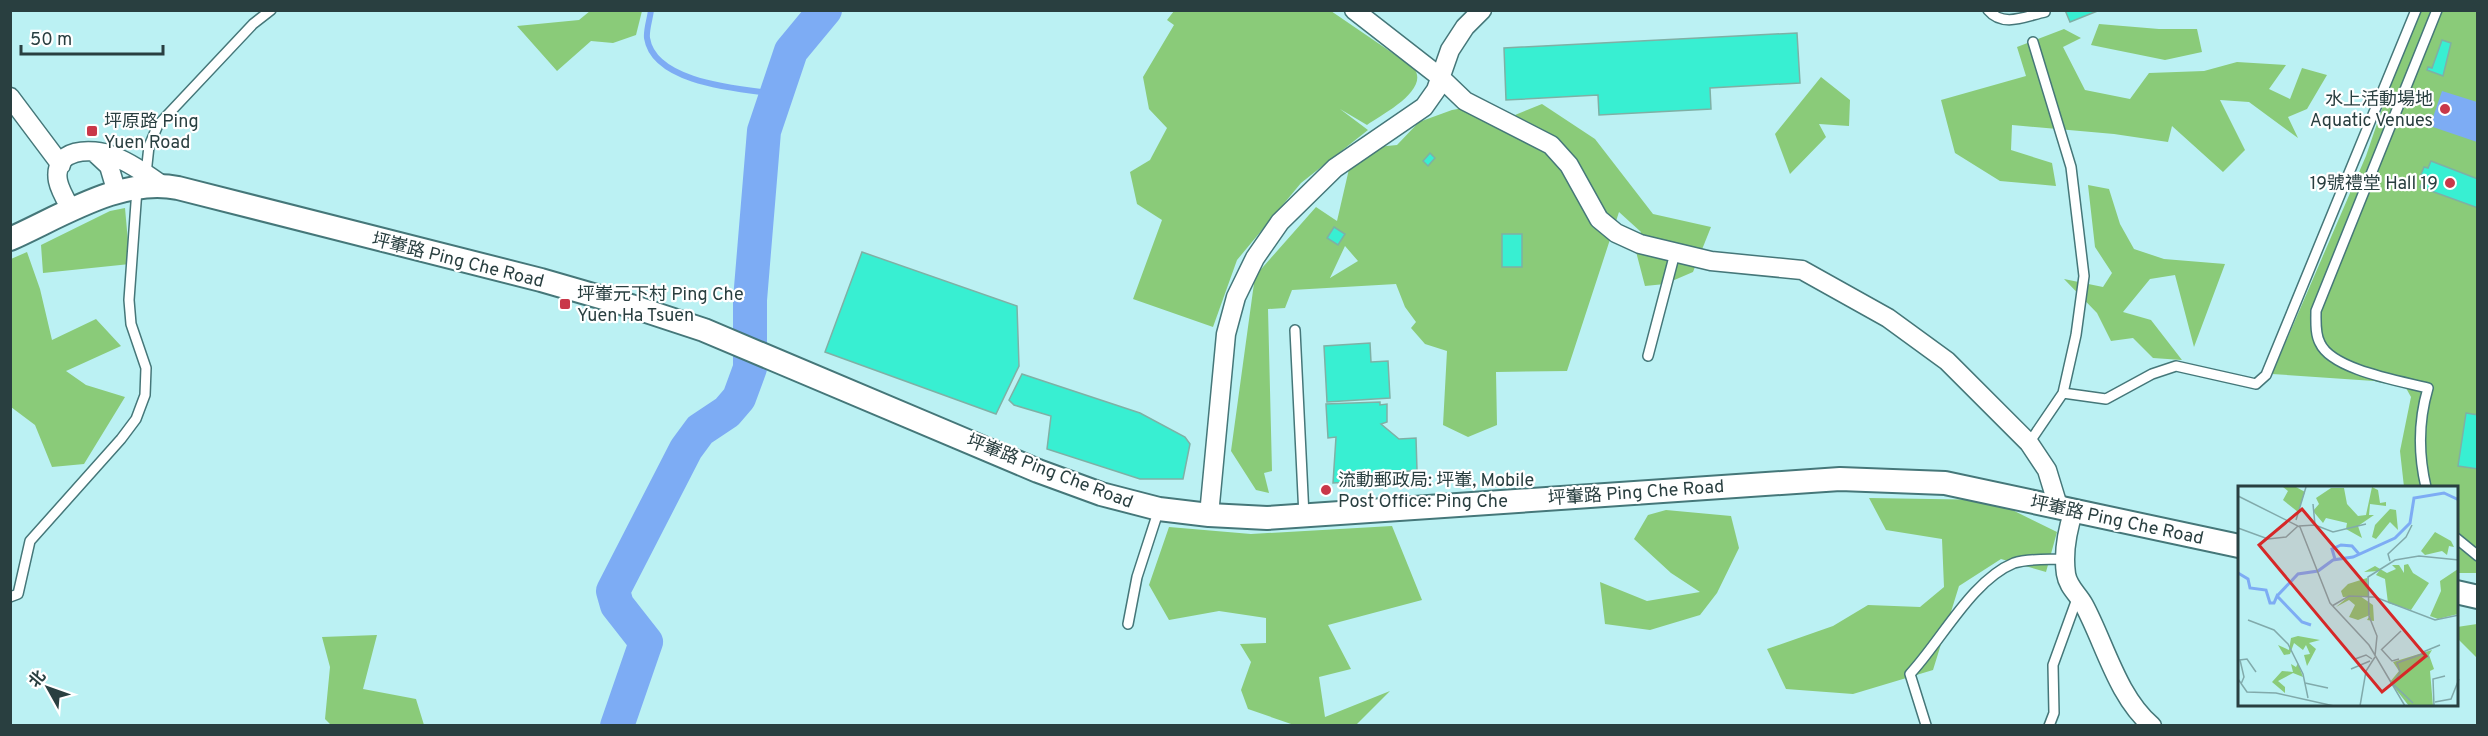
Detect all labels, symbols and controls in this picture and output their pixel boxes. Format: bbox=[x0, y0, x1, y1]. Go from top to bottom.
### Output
scale bar bbox=[21, 18, 164, 56]
text: 50 m bbox=[30, 29, 72, 52]
place label: 水上活動場地 Aquatic Venues bbox=[2310, 89, 2433, 133]
marker: 水上活動場地 Aquatic Venues bbox=[2438, 102, 2452, 116]
place label: 坪原路 Ping Yuen Road bbox=[104, 111, 199, 155]
marker: 坪原路 Ping Yuen Road bbox=[85, 124, 99, 138]
place label: 19號禮堂 Hall 19 bbox=[2310, 173, 2438, 196]
marker: 19號禮堂 Hall 19 bbox=[2443, 176, 2457, 190]
street label: 坪輋路 Ping Che Road bbox=[369, 229, 546, 294]
place label: 坪輋元下村 Ping Che Yuen Ha Tsuen bbox=[577, 284, 744, 328]
marker: 坪輋元下村 Ping Che Yuen Ha Tsuen bbox=[558, 297, 572, 311]
street label: 坪輋路 Ping Che Road bbox=[963, 430, 1136, 515]
place label: 流動郵政局: 坪輋, Mobile Post Office: Ping Che bbox=[1338, 470, 1534, 514]
street label: 坪輋路 Ping Che Road bbox=[1547, 476, 1725, 511]
marker: 流動郵政局: 坪輋, Mobile Post Office: Ping Che bbox=[1319, 483, 1333, 497]
inset map bbox=[2238, 486, 2458, 706]
street label: 坪輋路 Ping Che Road bbox=[2028, 492, 2205, 551]
north arrow bbox=[18, 658, 78, 718]
text: 北 bbox=[25, 667, 51, 692]

